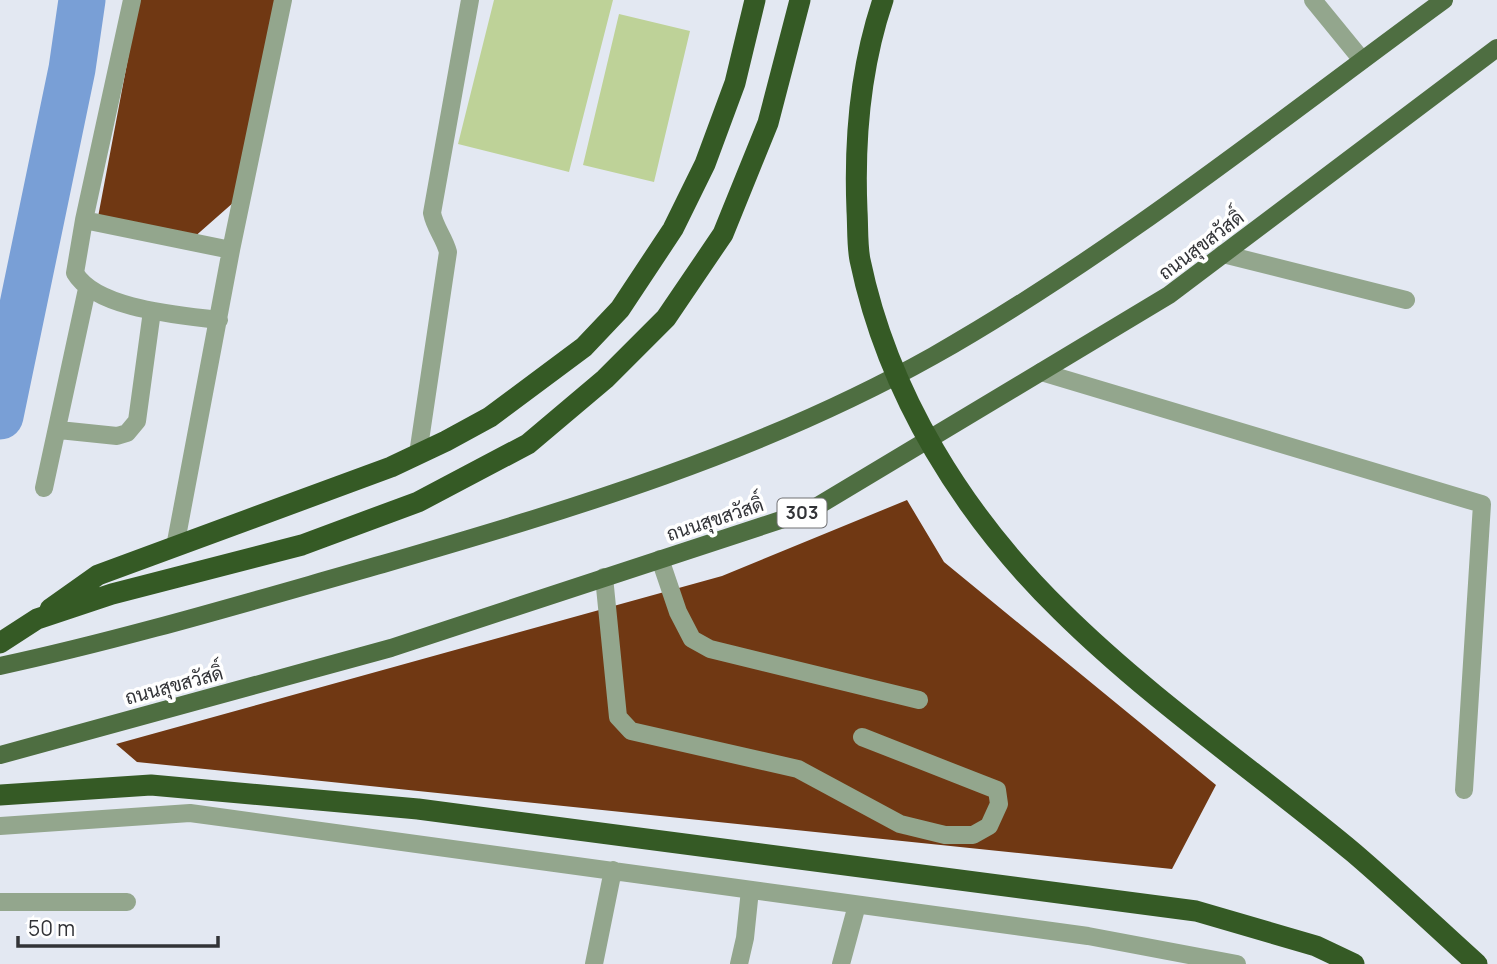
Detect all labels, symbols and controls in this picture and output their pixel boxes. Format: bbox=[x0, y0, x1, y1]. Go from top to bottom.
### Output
street label: ถนนสุขสวัสดิ์ bbox=[1150, 200, 1249, 286]
street label: ถนนสุขสวัสดิ์ bbox=[662, 486, 767, 547]
road number: 303 bbox=[778, 499, 826, 528]
street label: ถนนสุขสวัสดิ์ bbox=[121, 654, 226, 711]
scale bar bbox=[18, 904, 217, 948]
text: 50 m bbox=[28, 914, 75, 942]

